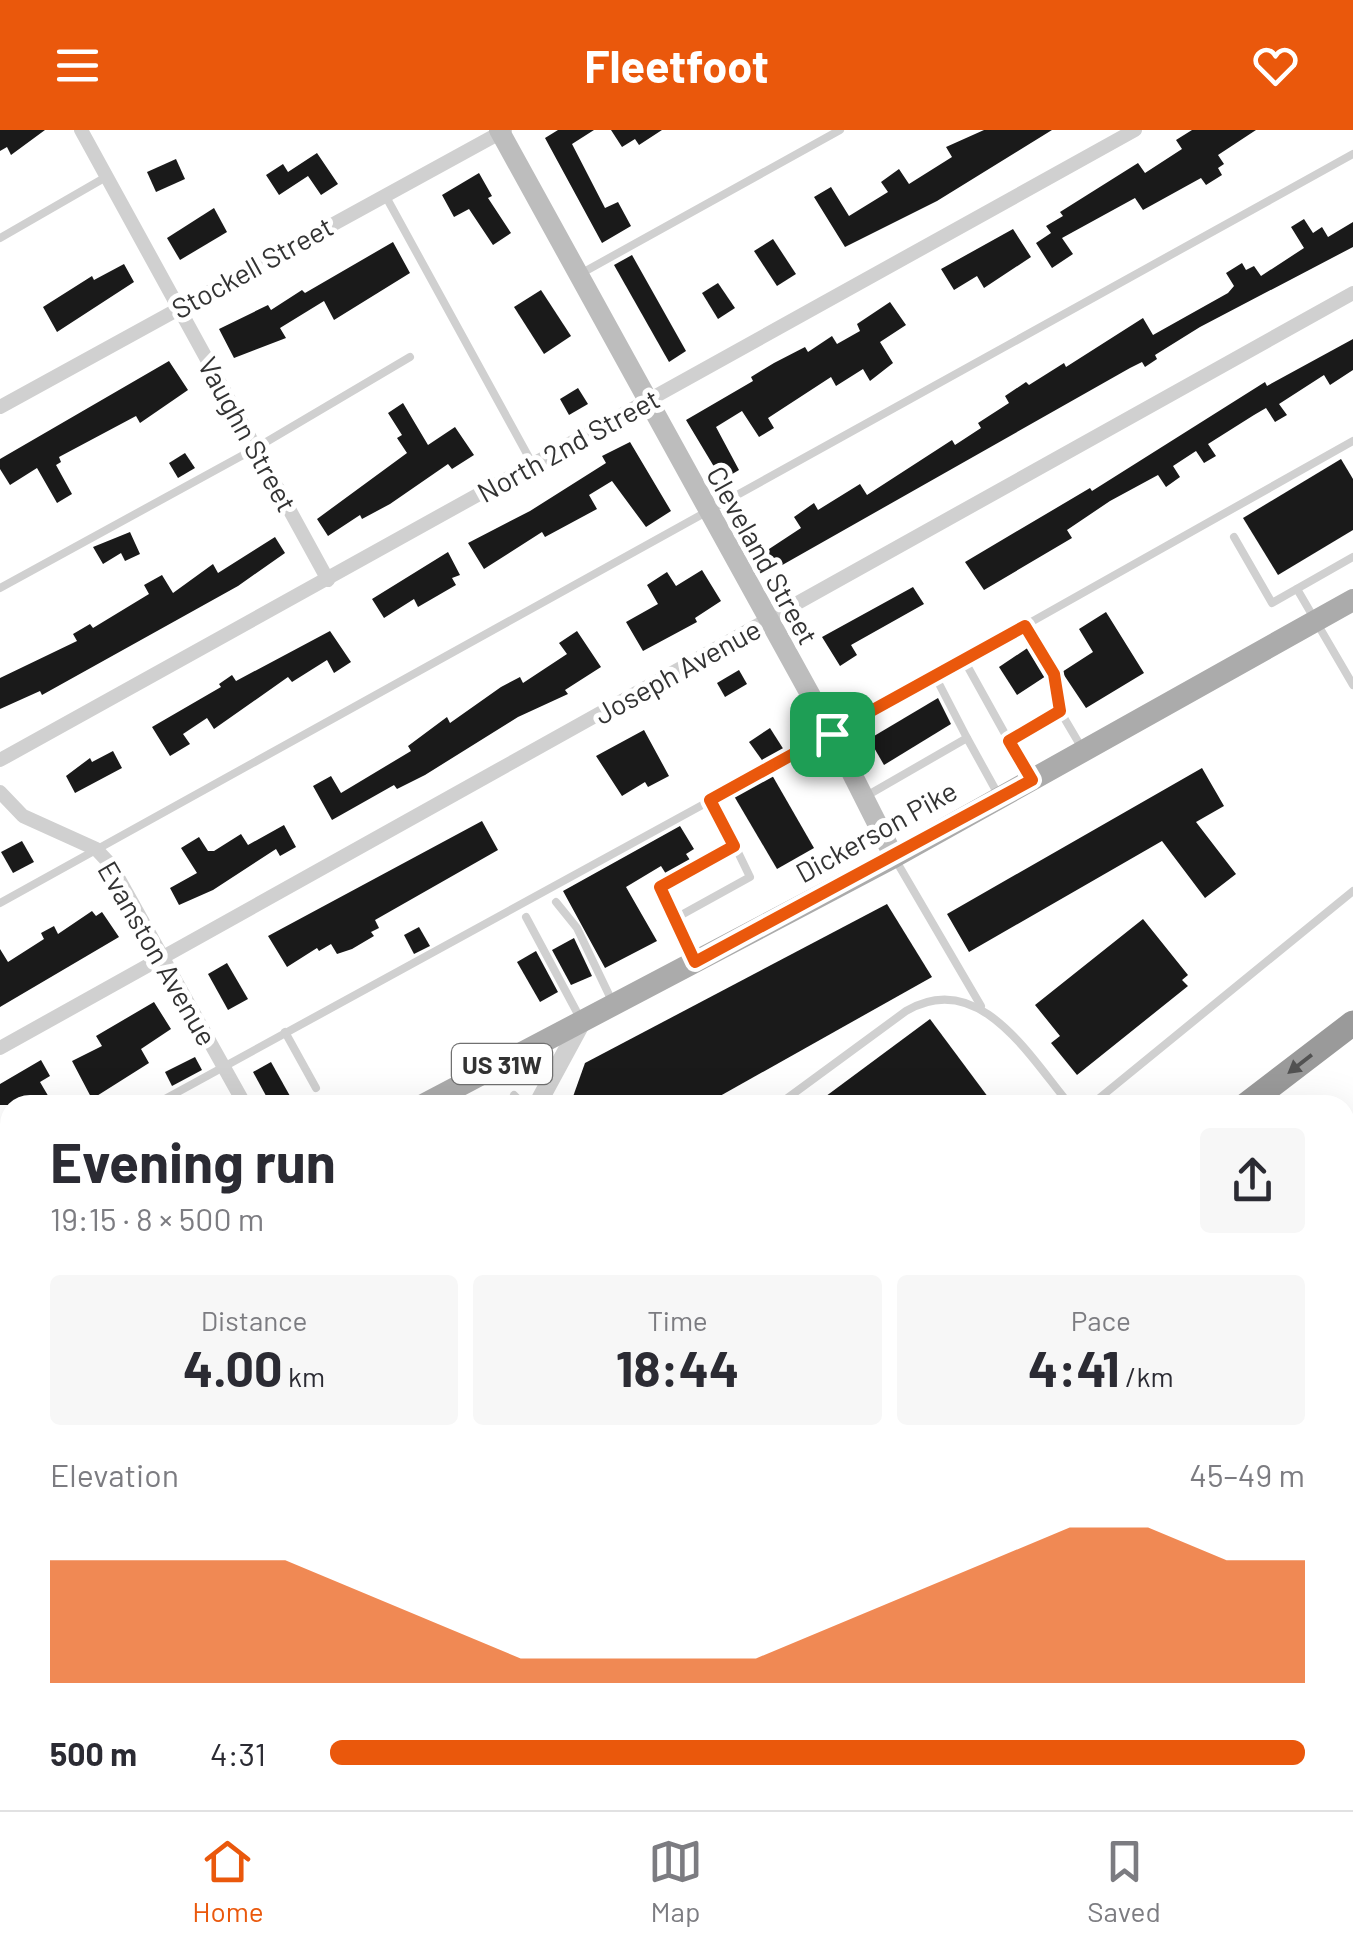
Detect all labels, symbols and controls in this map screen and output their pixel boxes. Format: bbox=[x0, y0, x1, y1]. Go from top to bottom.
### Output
icon: menu bbox=[50, 38, 105, 93]
text: Fleetfoot bbox=[584, 38, 769, 92]
icon: heart bbox=[1248, 38, 1303, 93]
street label: Stockell Street bbox=[165, 209, 339, 325]
street label: Vaughn Street bbox=[192, 351, 304, 517]
street label: North 2nd Street bbox=[471, 381, 665, 509]
street label: Cleveland Street bbox=[700, 460, 826, 650]
street label: Joseph Avenue bbox=[588, 611, 766, 731]
pin bbox=[790, 692, 875, 777]
icon: arrive bbox=[805, 707, 860, 762]
street label: Dickerson Pike bbox=[789, 773, 963, 889]
street label: Evanston Avenue bbox=[91, 855, 225, 1051]
road number: US 31W bbox=[452, 1044, 552, 1084]
one-way arrow bbox=[1287, 1053, 1312, 1074]
text: Evening run bbox=[50, 1128, 336, 1194]
button: share bbox=[1200, 1128, 1305, 1233]
text: 19:15 · 8 × 500 m bbox=[50, 1199, 264, 1237]
text: Distance bbox=[201, 1303, 308, 1337]
text: Time bbox=[647, 1303, 708, 1337]
text: Pace bbox=[1071, 1303, 1131, 1337]
text: 4.00 bbox=[183, 1337, 282, 1397]
text: 18:44 bbox=[616, 1337, 739, 1397]
text: 4:41 bbox=[1028, 1337, 1120, 1397]
text: km bbox=[282, 1359, 325, 1393]
text: /km bbox=[1120, 1359, 1174, 1393]
text: Elevation bbox=[50, 1455, 179, 1493]
text: 45–49 m bbox=[1189, 1455, 1305, 1493]
text: 500 m bbox=[50, 1734, 137, 1772]
text: 4:31 bbox=[210, 1734, 266, 1772]
tab: Home bbox=[192, 1834, 264, 1928]
tab: Map bbox=[648, 1834, 703, 1928]
tab: Saved bbox=[1087, 1834, 1161, 1928]

